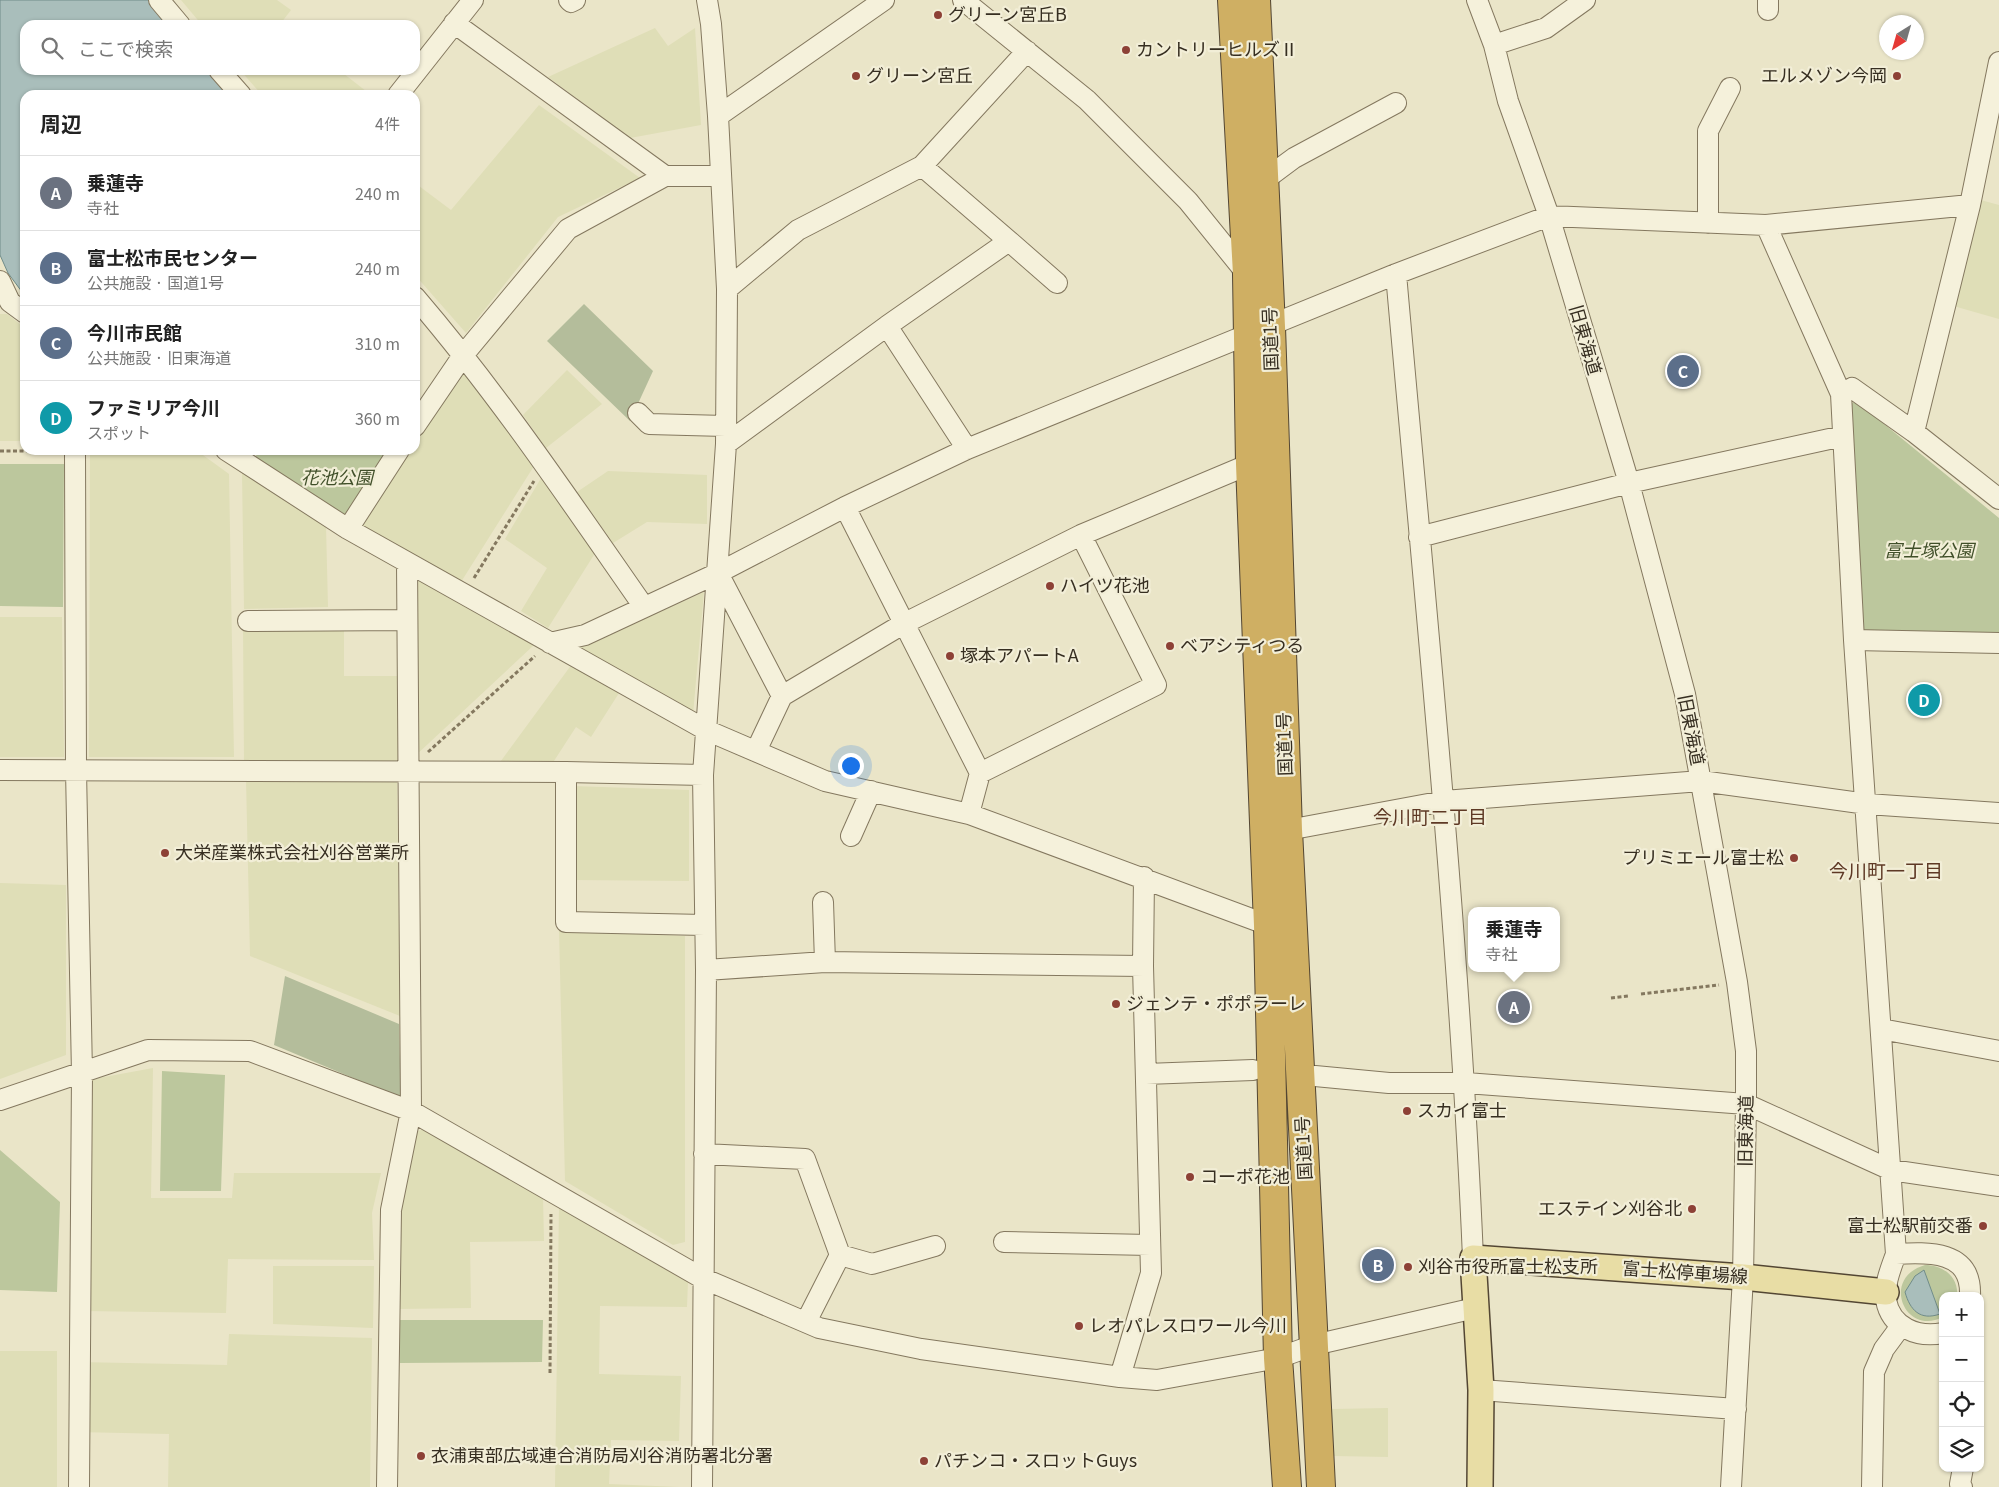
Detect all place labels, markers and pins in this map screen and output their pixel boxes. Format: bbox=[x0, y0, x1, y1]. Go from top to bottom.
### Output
place label: グリーン宮丘B bbox=[948, 0, 1067, 26]
marker: グリーン宮丘B bbox=[932, 9, 944, 21]
place label: カントリーヒルズⅡ bbox=[1136, 35, 1298, 61]
marker: カントリーヒルズⅡ bbox=[1120, 44, 1132, 56]
place label: グリーン宮丘 bbox=[866, 61, 973, 87]
place label: エルメゾン今岡 bbox=[1761, 61, 1887, 87]
marker: グリーン宮丘 bbox=[850, 70, 862, 82]
marker: エルメゾン今岡 bbox=[1891, 70, 1903, 82]
pin: C bbox=[1667, 352, 1699, 390]
place label: ハイツ花池 bbox=[1060, 571, 1150, 597]
marker: ハイツ花池 bbox=[1044, 580, 1056, 592]
place label: ベアシティつる bbox=[1180, 631, 1304, 657]
marker: ベアシティつる bbox=[1164, 640, 1176, 652]
place label: 塚本アパートA bbox=[960, 641, 1079, 667]
marker: 塚本アパートA bbox=[944, 650, 956, 662]
pin: D bbox=[1908, 681, 1940, 719]
place label: 大栄産業株式会社刈谷営業所 bbox=[175, 838, 409, 864]
place label: プリミエール富士松 bbox=[1622, 843, 1784, 869]
marker: 大栄産業株式会社刈谷営業所 bbox=[159, 847, 171, 859]
marker: プリミエール富士松 bbox=[1788, 852, 1800, 864]
pin: A bbox=[1498, 988, 1530, 1026]
place label: ジェンテ・ポポラーレ bbox=[1126, 989, 1306, 1015]
marker: ジェンテ・ポポラーレ bbox=[1110, 998, 1122, 1010]
place label: スカイ富士 bbox=[1417, 1096, 1507, 1122]
marker: スカイ富士 bbox=[1401, 1105, 1413, 1117]
place label: コーポ花池 bbox=[1200, 1162, 1290, 1188]
marker: コーポ花池 bbox=[1184, 1171, 1196, 1183]
place label: エステイン刈谷北 bbox=[1538, 1194, 1682, 1220]
marker: エステイン刈谷北 bbox=[1686, 1203, 1698, 1215]
place label: 富士松駅前交番 bbox=[1847, 1211, 1973, 1237]
marker: 富士松駅前交番 bbox=[1977, 1220, 1989, 1232]
pin: B bbox=[1362, 1246, 1394, 1284]
place label: 刈谷市役所富士松支所 bbox=[1418, 1252, 1598, 1278]
marker: 刈谷市役所富士松支所 bbox=[1402, 1261, 1414, 1273]
place label: レオパレスロワール今川 bbox=[1089, 1311, 1287, 1337]
marker: レオパレスロワール今川 bbox=[1073, 1320, 1085, 1332]
place label: 衣浦東部広域連合消防局刈谷消防署北分署 bbox=[431, 1441, 773, 1467]
place label: パチンコ・スロットGuys bbox=[934, 1446, 1137, 1472]
marker: 衣浦東部広域連合消防局刈谷消防署北分署 bbox=[415, 1450, 427, 1462]
marker: パチンコ・スロットGuys bbox=[918, 1455, 930, 1467]

